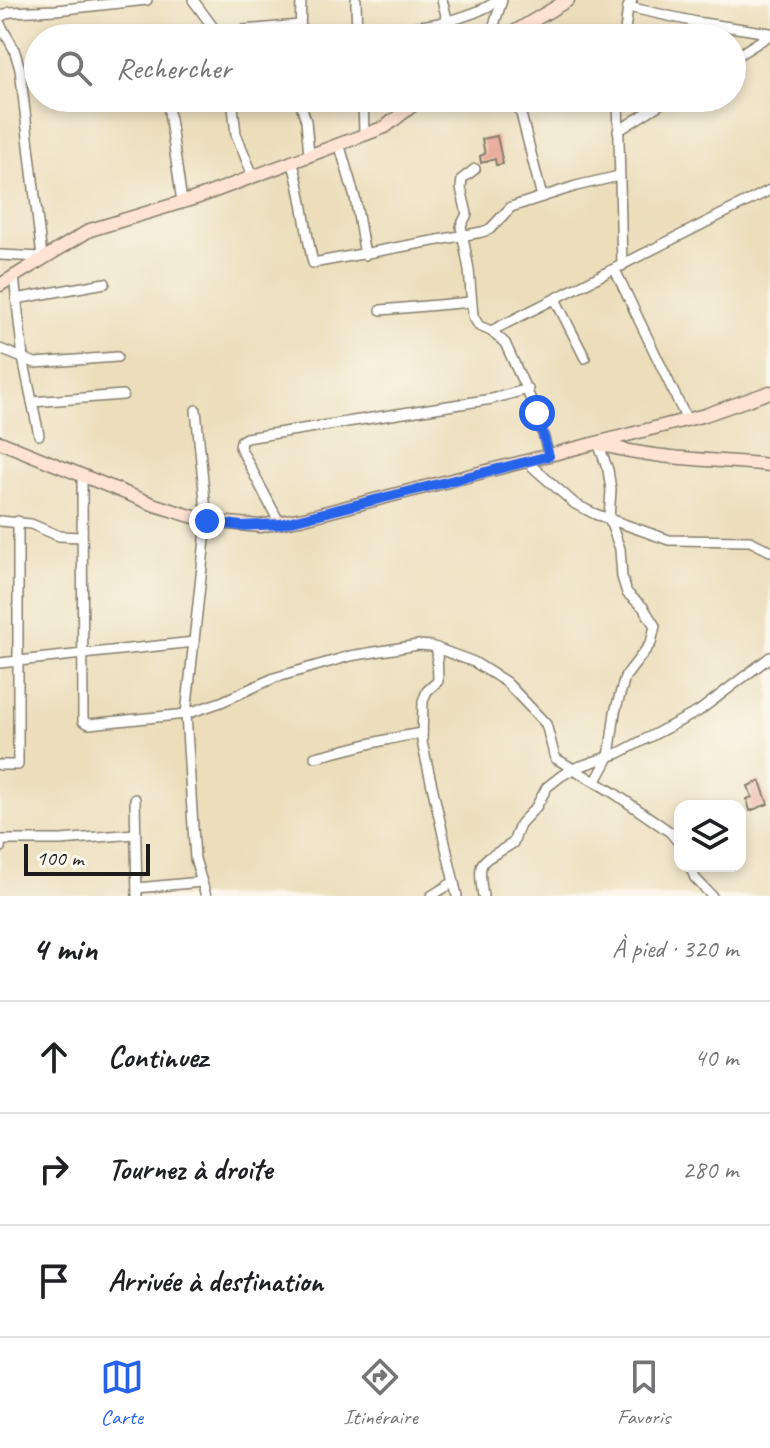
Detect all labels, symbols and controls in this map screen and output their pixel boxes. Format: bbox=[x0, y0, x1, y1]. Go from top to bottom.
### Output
search box bbox=[24, 24, 746, 112]
icon: search bbox=[52, 46, 96, 90]
text: Rechercher bbox=[116, 49, 231, 87]
route start bbox=[519, 395, 555, 431]
route end bbox=[189, 503, 225, 539]
map controls bbox=[674, 800, 746, 872]
button: layers bbox=[674, 800, 746, 872]
scale bar bbox=[24, 840, 150, 876]
text: 100 m bbox=[36, 844, 83, 872]
text: 4 min bbox=[32, 927, 97, 970]
text: À pied · 320 m bbox=[612, 932, 738, 965]
icon: ahead bbox=[32, 1035, 76, 1079]
text: Continuez bbox=[108, 1038, 207, 1076]
text: 40 m bbox=[694, 1041, 738, 1074]
icon: right bbox=[32, 1147, 76, 1191]
text: Tournez à droite bbox=[108, 1150, 272, 1188]
text: 280 m bbox=[682, 1153, 738, 1186]
icon: arrive bbox=[32, 1259, 76, 1303]
text: Arrivée à destination bbox=[108, 1262, 323, 1300]
tab: Carte bbox=[100, 1355, 144, 1431]
tab: Itinéraire bbox=[343, 1355, 418, 1431]
tab: Favoris bbox=[617, 1355, 670, 1431]

